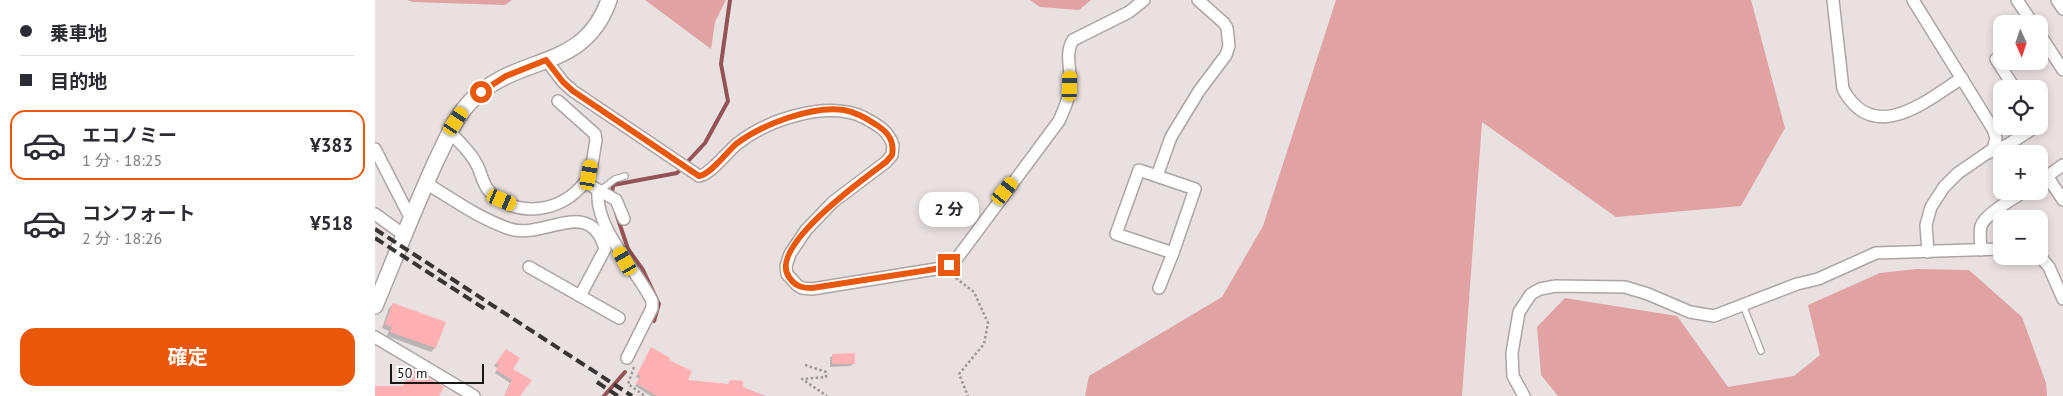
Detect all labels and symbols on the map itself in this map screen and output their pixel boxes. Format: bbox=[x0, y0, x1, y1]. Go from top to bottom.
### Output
north arrow bbox=[1993, 15, 2047, 70]
car bbox=[1062, 71, 1077, 101]
route start bbox=[470, 81, 492, 103]
car bbox=[441, 104, 470, 138]
car bbox=[579, 159, 598, 191]
car bbox=[989, 175, 1020, 207]
car bbox=[485, 187, 518, 213]
callout: 2 分 bbox=[919, 192, 979, 228]
car bbox=[611, 244, 638, 278]
route end bbox=[938, 254, 960, 276]
scale bar bbox=[390, 361, 484, 384]

